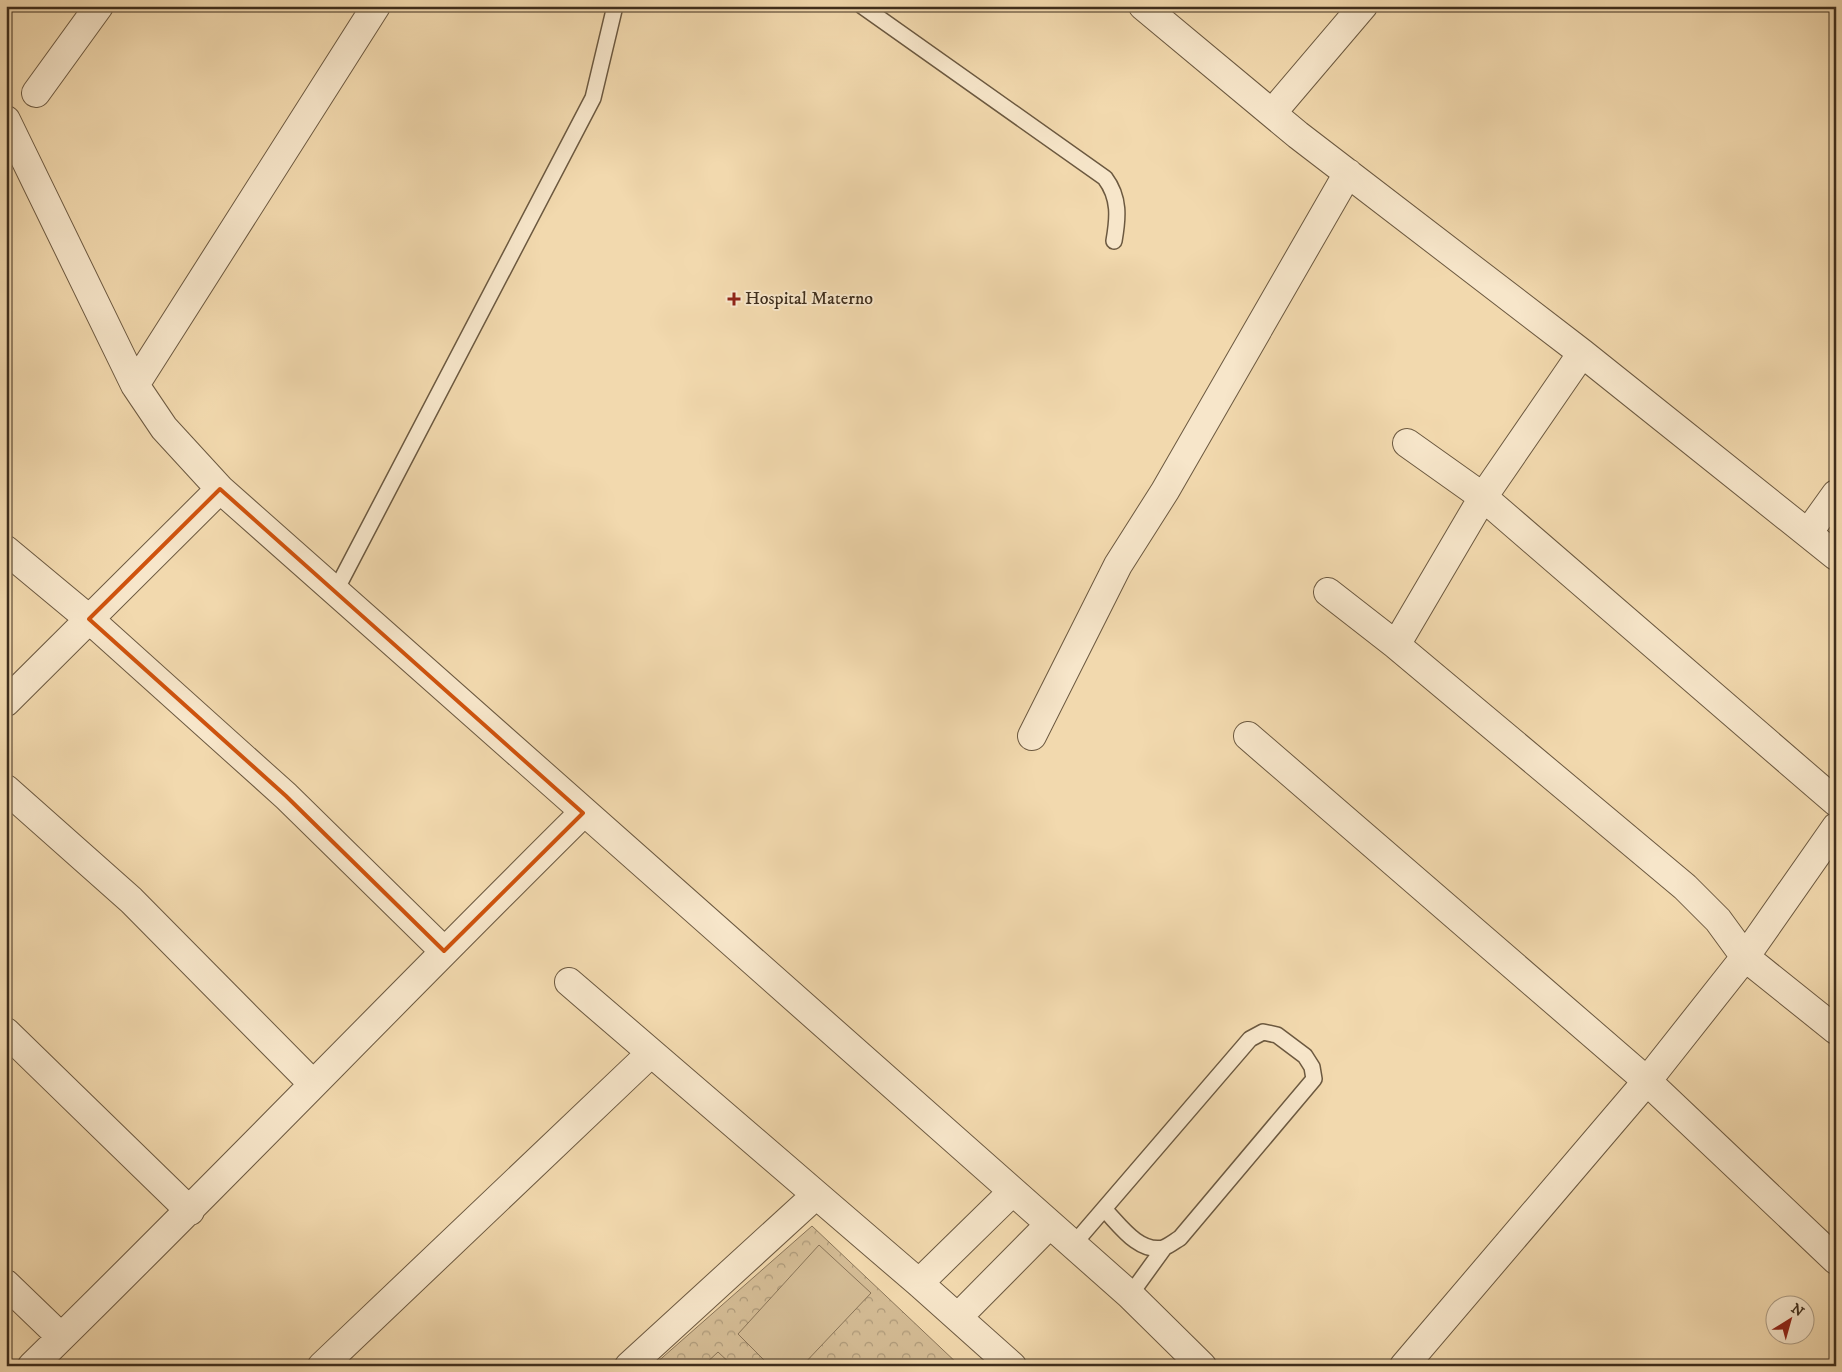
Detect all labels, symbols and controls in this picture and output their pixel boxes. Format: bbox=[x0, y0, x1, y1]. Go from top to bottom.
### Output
place label: Hospital Materno bbox=[745, 288, 873, 310]
marker: Hospital Materno bbox=[727, 292, 741, 306]
north arrow bbox=[1764, 1294, 1814, 1344]
text: N bbox=[1787, 1300, 1808, 1321]

